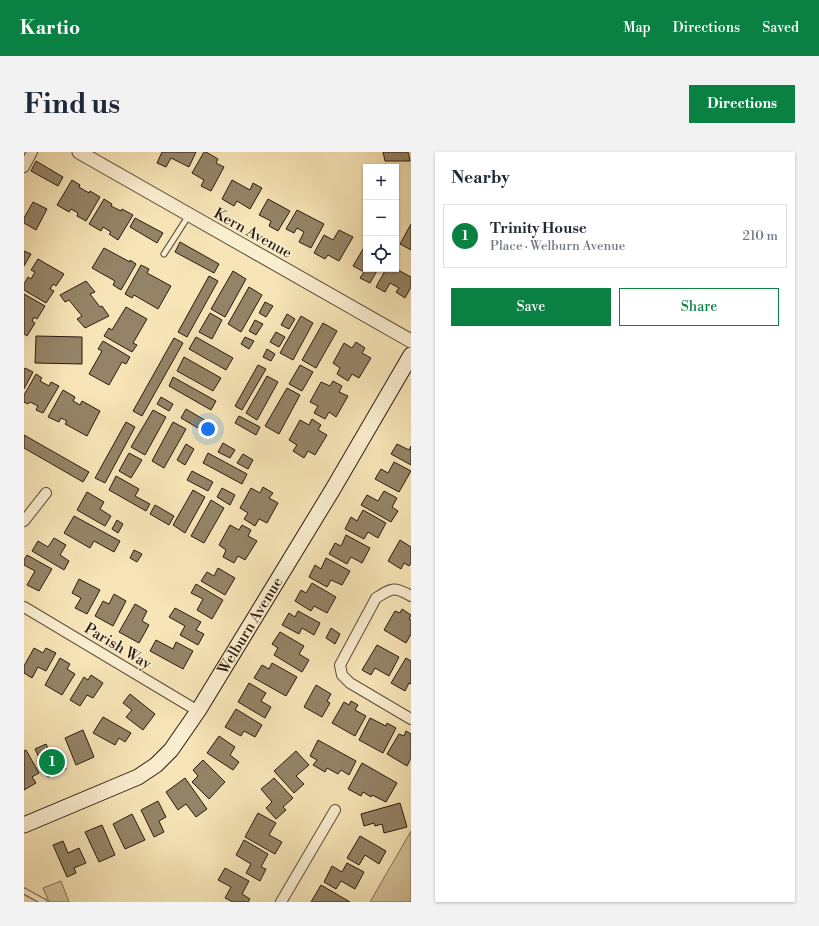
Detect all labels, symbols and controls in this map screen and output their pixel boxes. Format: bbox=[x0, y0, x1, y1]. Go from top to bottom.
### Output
text: Kartio bbox=[20, 16, 80, 40]
text: Map bbox=[623, 19, 651, 37]
text: Directions bbox=[673, 19, 740, 37]
text: Saved bbox=[762, 19, 799, 37]
button: Directions bbox=[689, 85, 795, 123]
text: Find us bbox=[24, 87, 120, 122]
map controls bbox=[363, 164, 399, 272]
button: + bbox=[363, 164, 399, 200]
text: Nearby bbox=[451, 167, 510, 189]
button: − bbox=[363, 200, 399, 236]
street label: Kern Avenue bbox=[210, 204, 295, 263]
text: Trinity House bbox=[490, 219, 587, 238]
text: 1 bbox=[462, 228, 468, 244]
text: 210 m bbox=[743, 228, 778, 244]
button: locate bbox=[363, 236, 399, 272]
text: Place · Welburn Avenue bbox=[490, 238, 625, 254]
button: Save bbox=[451, 288, 611, 326]
button: Share bbox=[619, 288, 779, 326]
your location bbox=[198, 419, 218, 439]
street label: Welburn Avenue bbox=[213, 574, 287, 679]
street label: Parish Way bbox=[81, 619, 155, 674]
pin: 1 bbox=[39, 747, 65, 777]

